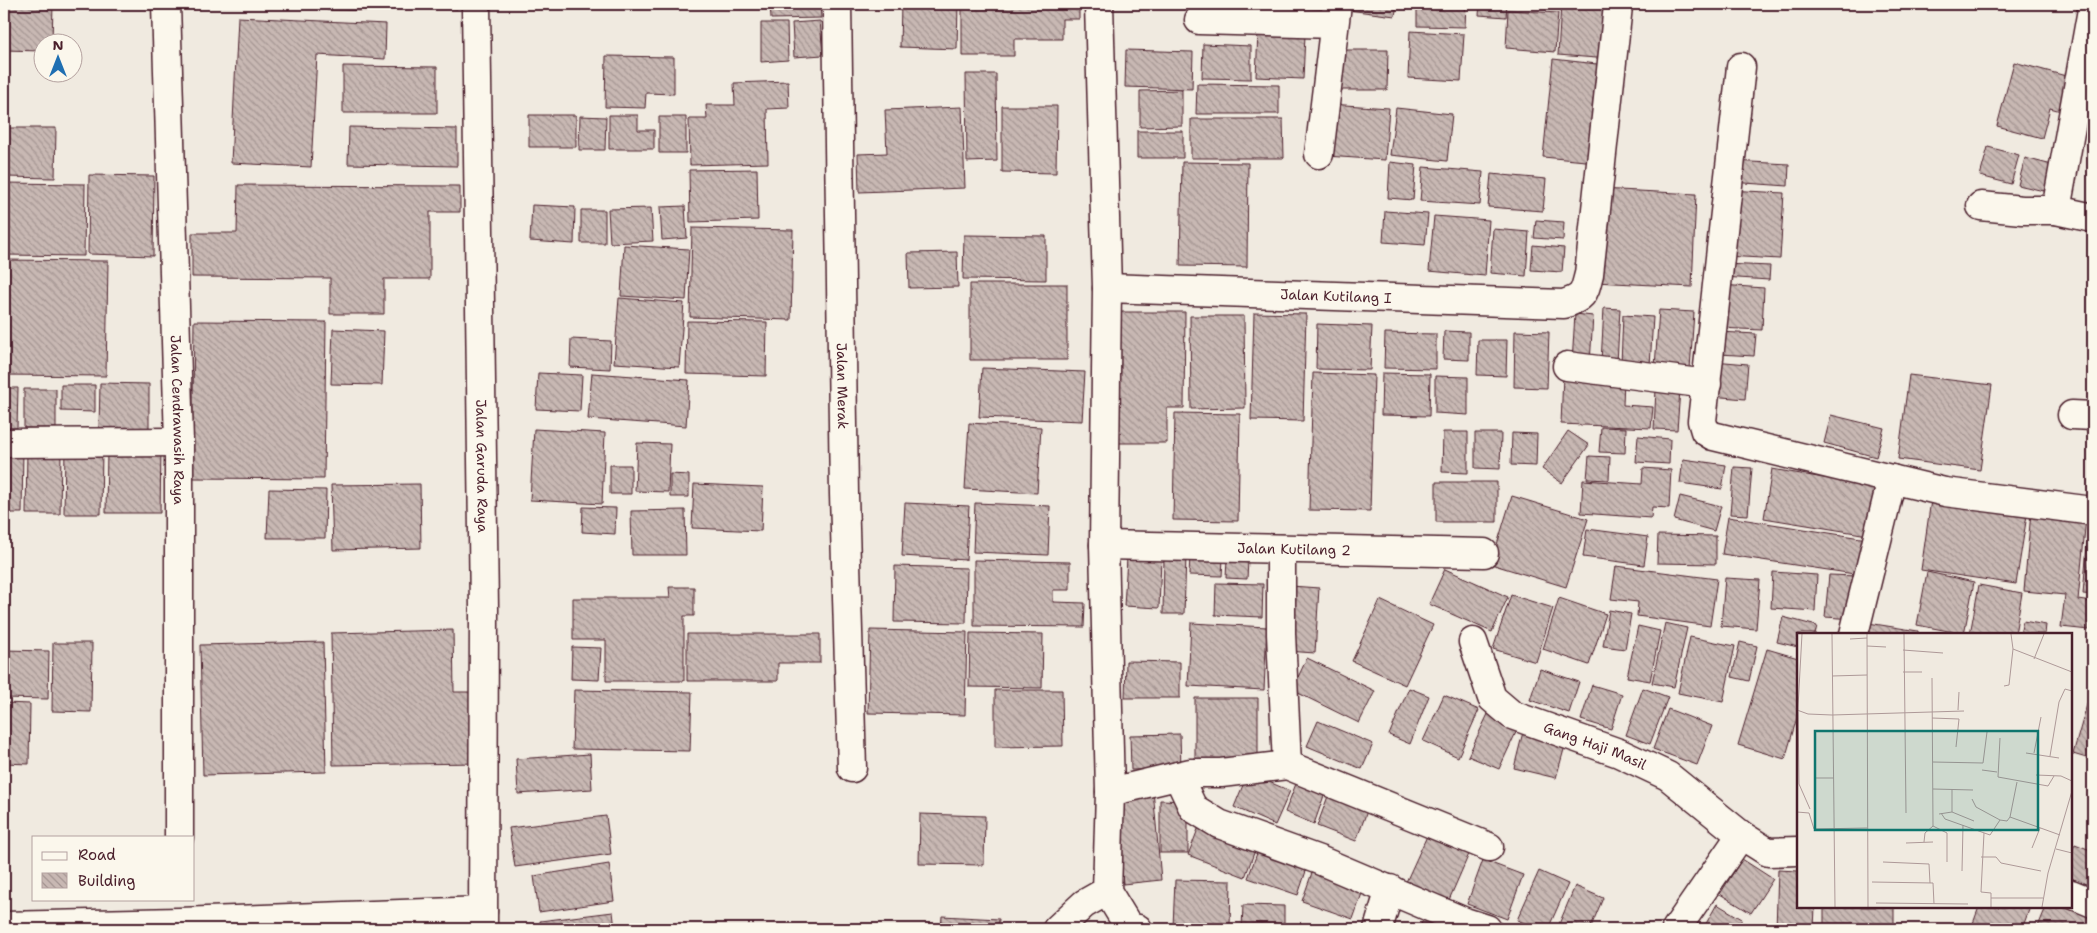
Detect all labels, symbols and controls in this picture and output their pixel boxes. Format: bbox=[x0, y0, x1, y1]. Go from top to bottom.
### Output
north arrow bbox=[32, 32, 82, 82]
text: N bbox=[52, 36, 64, 54]
street label: Jalan Kutilang I bbox=[1280, 285, 1392, 307]
street label: Jalan Cendrawasih Raya bbox=[167, 335, 188, 505]
street label: Jalan Merak bbox=[833, 343, 852, 429]
street label: Jalan Garuda Raya bbox=[472, 399, 492, 533]
street label: Jalan Kutilang 2 bbox=[1237, 539, 1351, 559]
inset map bbox=[1797, 633, 2072, 908]
street label: Gang Haji Masil bbox=[1541, 718, 1650, 774]
legend bbox=[32, 836, 195, 900]
text: Road bbox=[78, 845, 116, 865]
text: Building bbox=[78, 871, 135, 891]

